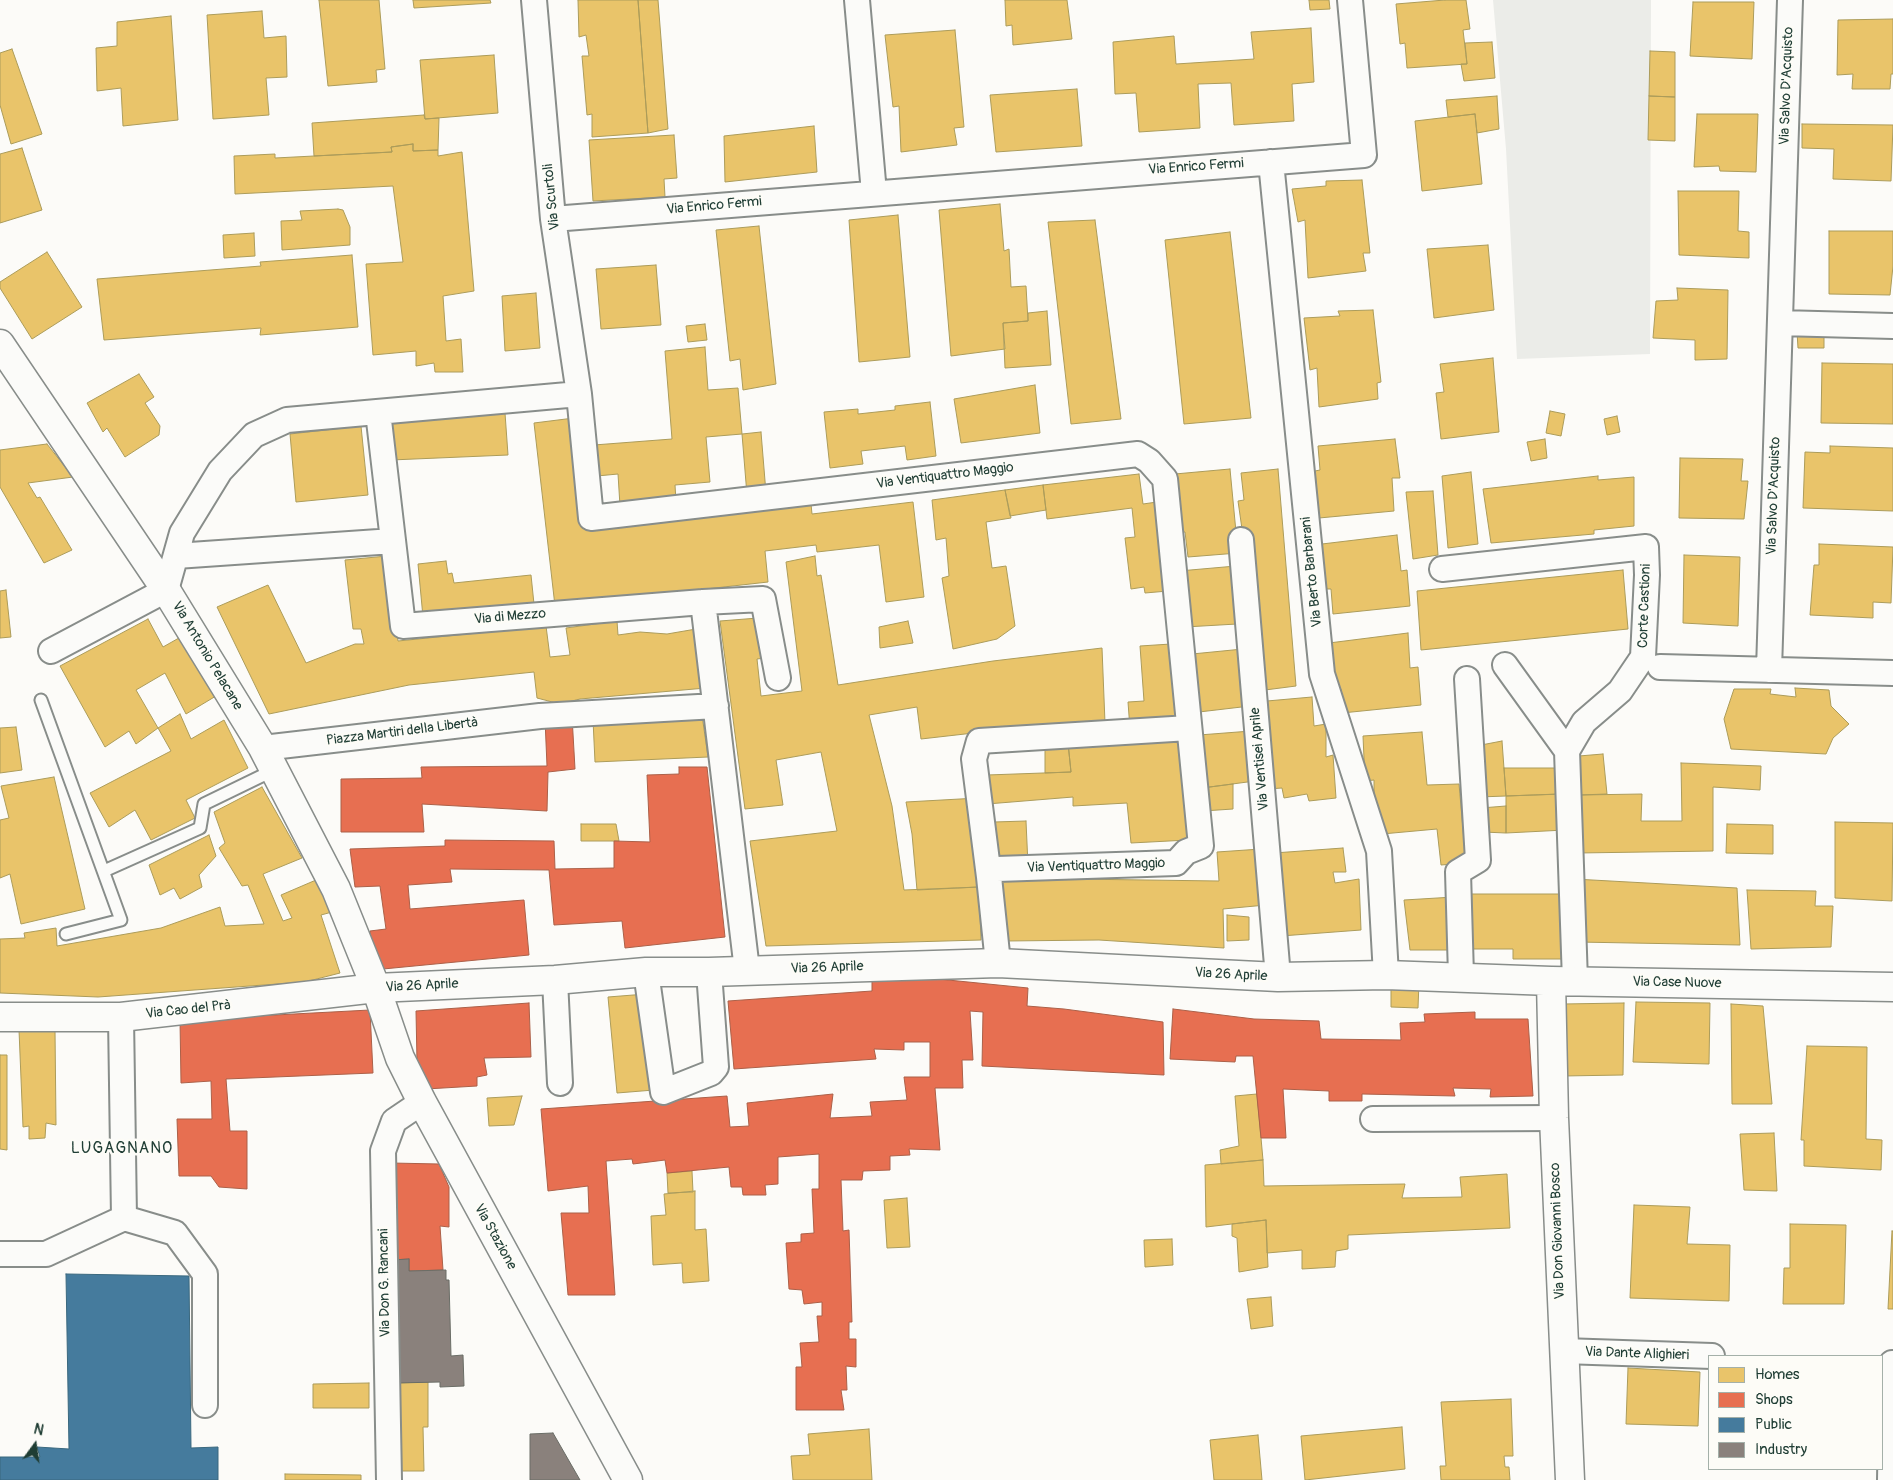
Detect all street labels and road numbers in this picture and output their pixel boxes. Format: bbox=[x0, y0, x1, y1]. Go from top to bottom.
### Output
street label: Via Salvo D'Acquisto bbox=[1777, 26, 1797, 146]
street label: Via Enrico Fermi bbox=[1148, 155, 1244, 179]
street label: Via Scurtoli bbox=[540, 163, 564, 231]
street label: Via Enrico Fermi bbox=[666, 193, 762, 219]
street label: Via Salvo D'Acquisto bbox=[1764, 436, 1784, 556]
street label: Via Ventiquattro Maggio bbox=[875, 459, 1015, 493]
street label: Via Berto Barbarani bbox=[1298, 516, 1326, 628]
street label: Corte Castioni bbox=[1635, 564, 1655, 648]
street label: Via Antonio Pelacane bbox=[168, 599, 246, 713]
street label: Via di Mezzo bbox=[473, 605, 547, 629]
street label: Via Ventisei Aprile bbox=[1247, 707, 1273, 811]
street label: Piazza Martiri della Libertà bbox=[325, 714, 479, 750]
street label: Via Ventiquattro Maggio bbox=[1027, 855, 1165, 877]
street label: Via 26 Aprile bbox=[790, 958, 864, 978]
street label: Via 26 Aprile bbox=[1194, 965, 1268, 985]
street label: Via Case Nuove bbox=[1632, 974, 1722, 992]
street label: Via 26 Aprile bbox=[385, 976, 459, 996]
street label: Via Cao del Prà bbox=[145, 997, 231, 1023]
street label: Via Don Giovanni Bosco bbox=[1547, 1162, 1569, 1300]
street label: Via Stazione bbox=[470, 1201, 520, 1273]
street label: Via Don G. Rancani bbox=[376, 1229, 394, 1337]
street label: Via Dante Alighieri bbox=[1585, 1344, 1689, 1364]

